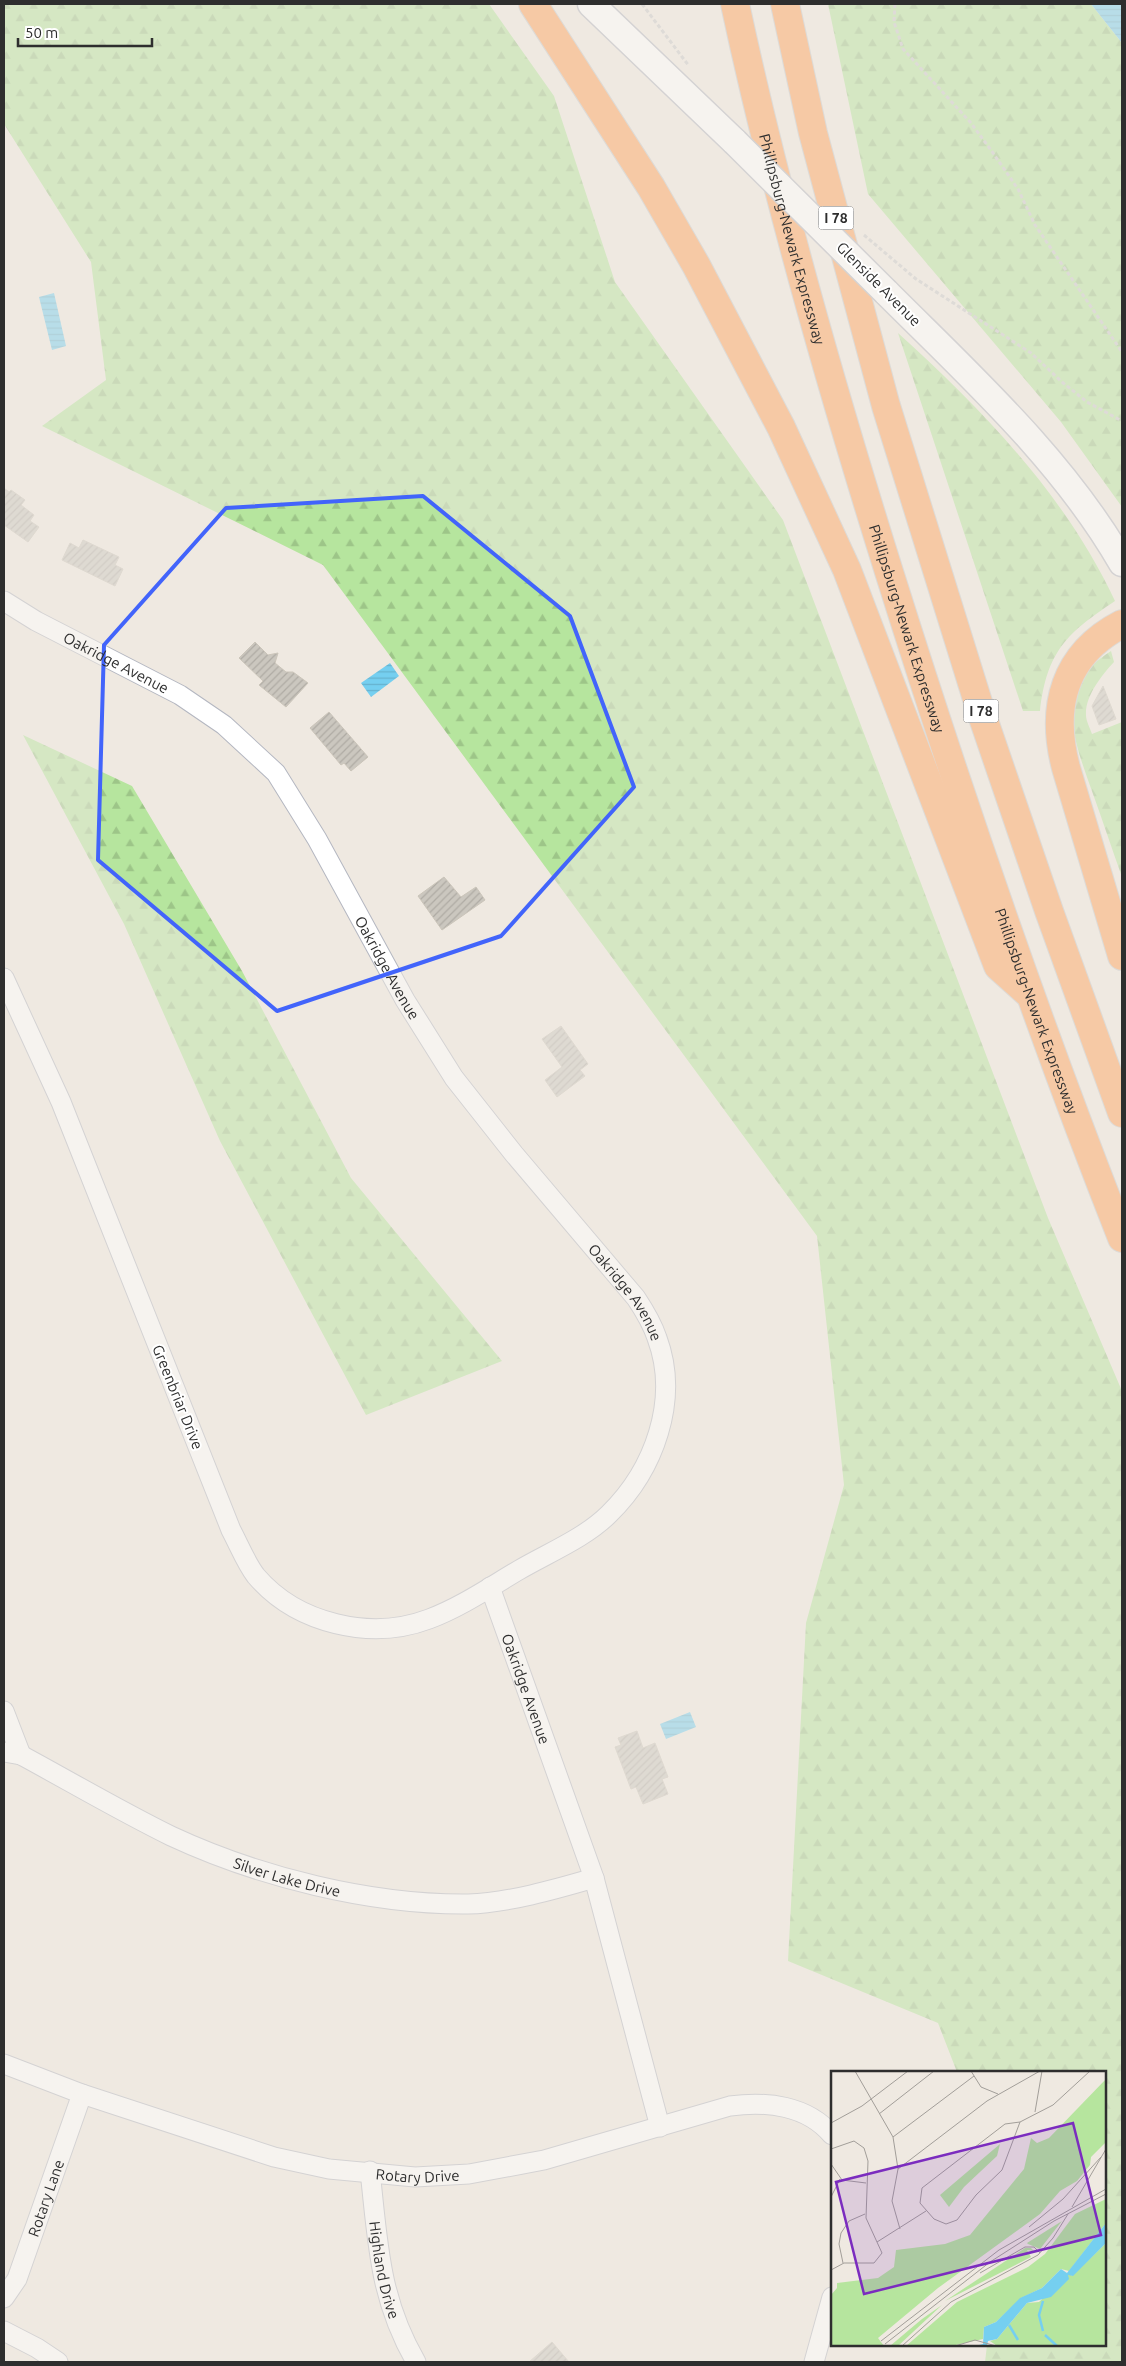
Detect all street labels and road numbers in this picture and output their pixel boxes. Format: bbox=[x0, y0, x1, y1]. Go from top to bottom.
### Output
street label: Phillipsburg-Newark Expressway bbox=[757, 132, 829, 346]
road number: I 78 bbox=[818, 207, 854, 230]
street label: Glenside Avenue bbox=[833, 238, 925, 330]
street label: Phillipsburg-Newark Expressway bbox=[866, 522, 948, 735]
street label: Oakridge Avenue bbox=[61, 628, 172, 696]
road number: I 78 bbox=[964, 699, 998, 722]
street label: Phillipsburg-Newark Expressway bbox=[992, 906, 1082, 1116]
street label: Oakridge Avenue bbox=[352, 913, 423, 1022]
street label: Oakridge Avenue bbox=[585, 1240, 666, 1343]
street label: Greenbriar Drive bbox=[149, 1342, 207, 1452]
street label: Oakridge Avenue bbox=[499, 1631, 554, 1746]
street label: Silver Lake Drive bbox=[231, 1854, 342, 1899]
street label: Rotary Lane bbox=[24, 2157, 67, 2239]
street label: Rotary Drive bbox=[375, 2165, 460, 2186]
street label: Highland Drive bbox=[367, 2220, 403, 2321]

